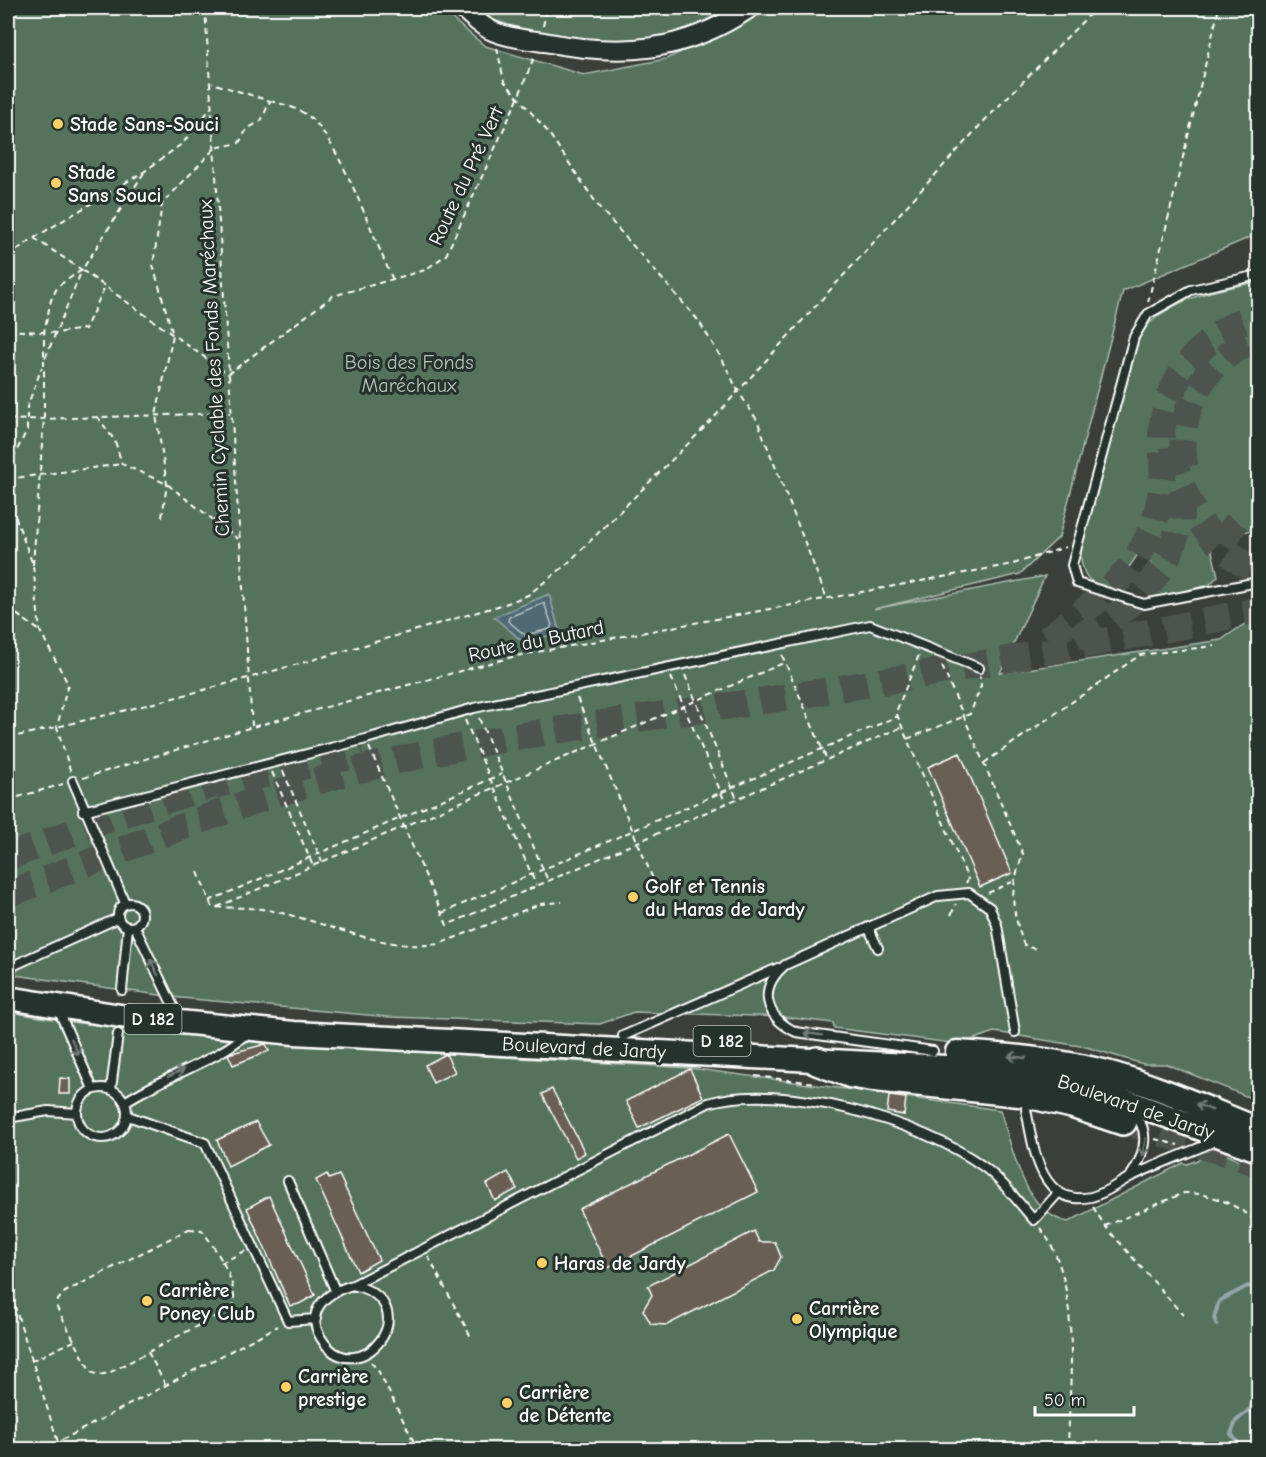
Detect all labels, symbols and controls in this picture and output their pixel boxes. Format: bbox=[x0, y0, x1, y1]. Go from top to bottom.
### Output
street label: Route du Pré Vert bbox=[424, 102, 509, 249]
place label: Stade Sans-Souci bbox=[70, 113, 219, 136]
marker: Stade Sans-Souci bbox=[51, 117, 65, 131]
place label: Stade Sans Souci bbox=[68, 161, 161, 207]
marker: Stade Sans Souci bbox=[49, 176, 63, 190]
street label: Chemin Cyclable des Fonds Maréchaux bbox=[194, 199, 234, 537]
park label: Bois des Fonds Maréchaux bbox=[344, 351, 474, 397]
street label: Route du Butard bbox=[466, 615, 606, 667]
place label: Golf et Tennis du Haras de Jardy bbox=[645, 875, 805, 921]
marker: Golf et Tennis du Haras de Jardy bbox=[626, 890, 640, 904]
one-way arrow bbox=[148, 959, 160, 977]
road number: D 182 bbox=[124, 1004, 182, 1034]
road number: D 182 bbox=[694, 1026, 750, 1056]
one-way arrow bbox=[804, 1029, 824, 1040]
street label: Boulevard de Jardy bbox=[501, 1032, 667, 1064]
one-way arrow bbox=[69, 1038, 81, 1056]
one-way arrow bbox=[1007, 1051, 1027, 1062]
one-way arrow bbox=[166, 1067, 184, 1079]
street label: Boulevard de Jardy bbox=[1055, 1069, 1217, 1145]
one-way arrow bbox=[1196, 1101, 1214, 1112]
one-way arrow bbox=[1138, 1137, 1149, 1156]
place label: Haras de Jardy bbox=[554, 1252, 687, 1275]
marker: Haras de Jardy bbox=[535, 1256, 549, 1270]
place label: Carrière Poney Club bbox=[159, 1279, 255, 1325]
marker: Carrière Poney Club bbox=[140, 1294, 154, 1308]
place label: Carrière Olympique bbox=[809, 1297, 897, 1343]
marker: Carrière Olympique bbox=[790, 1312, 804, 1326]
place label: Carrière prestige bbox=[298, 1365, 368, 1411]
scale bar bbox=[1035, 1379, 1134, 1417]
marker: Carrière prestige bbox=[279, 1380, 293, 1394]
place label: Carrière de Détente bbox=[519, 1381, 611, 1427]
text: 50 m bbox=[1044, 1390, 1086, 1411]
marker: Carrière de Détente bbox=[500, 1396, 514, 1410]

